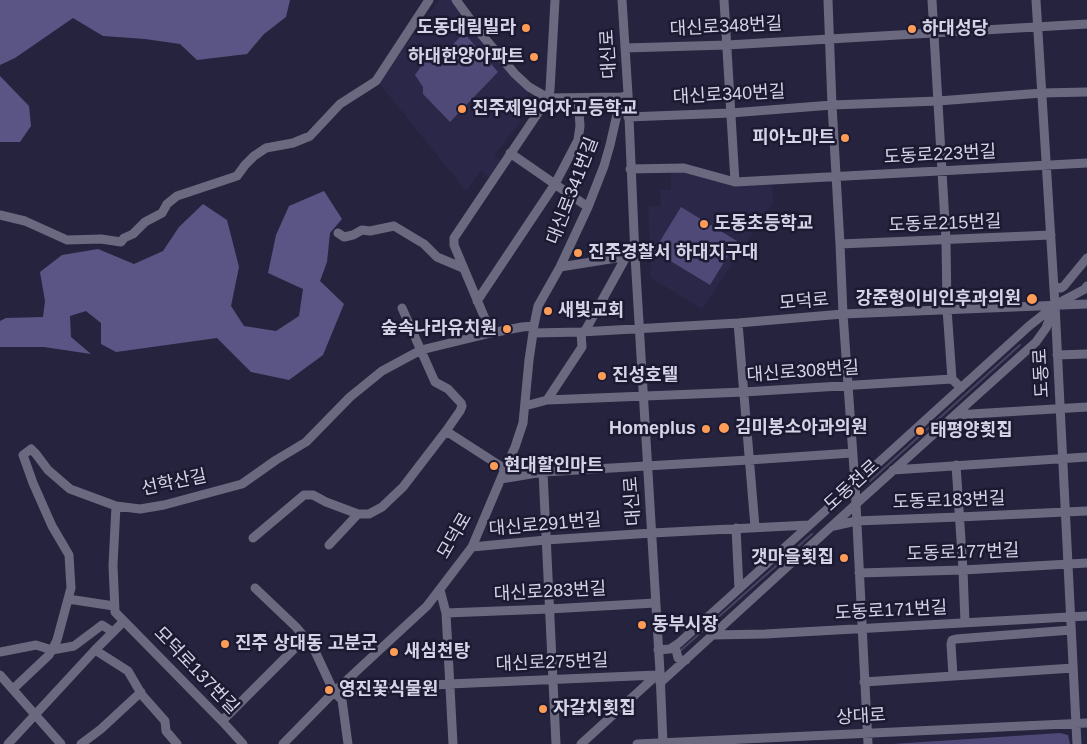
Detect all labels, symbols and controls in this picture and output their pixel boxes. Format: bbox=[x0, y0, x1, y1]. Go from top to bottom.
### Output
street label: 대신로348번길 bbox=[669, 13, 783, 41]
place label: 도동대림빌라 bbox=[417, 17, 516, 39]
place label: 하대성당 bbox=[922, 18, 988, 40]
marker: 도동대림빌라 bbox=[520, 22, 532, 34]
marker: 하대성당 bbox=[906, 23, 918, 35]
street label: 대신로 bbox=[597, 29, 621, 79]
place label: 하대한양아파트 bbox=[408, 46, 524, 68]
marker: 하대한양아파트 bbox=[528, 51, 540, 63]
street label: 대신로340번길 bbox=[672, 81, 786, 109]
place label: 진주제일여자고등학교 bbox=[472, 98, 638, 120]
marker: 진주제일여자고등학교 bbox=[456, 103, 468, 115]
place label: 피아노마트 bbox=[752, 127, 835, 149]
marker: 피아노마트 bbox=[839, 132, 851, 144]
street label: 대신로341번길 bbox=[543, 134, 603, 248]
street label: 도동로223번길 bbox=[883, 141, 997, 169]
street label: 도동로215번길 bbox=[888, 211, 1002, 237]
place label: 도동초등학교 bbox=[714, 213, 813, 235]
marker: 도동초등학교 bbox=[698, 218, 710, 230]
place label: 진주경찰서 하대지구대 bbox=[588, 242, 759, 264]
marker: 진주경찰서 하대지구대 bbox=[572, 247, 584, 259]
place label: 강준형이비인후과의원 bbox=[855, 288, 1021, 310]
street label: 모덕로 bbox=[778, 289, 830, 315]
marker: 강준형이비인후과의원 bbox=[1025, 292, 1039, 306]
place label: 새빛교회 bbox=[558, 300, 624, 322]
marker: 새빛교회 bbox=[542, 305, 554, 317]
place label: 숲속나라유치원 bbox=[381, 318, 497, 340]
marker: 숲속나라유치원 bbox=[501, 323, 513, 335]
street label: 도동로 bbox=[1030, 348, 1054, 398]
street label: 대신로308번길 bbox=[746, 357, 860, 387]
place label: 진성호텔 bbox=[612, 365, 678, 387]
marker: 진성호텔 bbox=[596, 370, 608, 382]
place label: 김미봉소아과의원 bbox=[735, 417, 867, 439]
place label: Homeplus bbox=[609, 418, 696, 440]
place label: 태평양횟집 bbox=[930, 420, 1013, 442]
marker: 김미봉소아과의원 bbox=[717, 421, 731, 435]
marker: Homeplus bbox=[700, 423, 712, 435]
marker: 태평양횟집 bbox=[914, 425, 926, 437]
place label: 현대할인마트 bbox=[504, 455, 603, 477]
street label: 도동천로 bbox=[820, 456, 884, 516]
marker: 현대할인마트 bbox=[488, 460, 500, 472]
street label: 선학산길 bbox=[139, 466, 209, 500]
street label: 대신로 bbox=[620, 475, 646, 527]
street label: 도동로183번길 bbox=[892, 488, 1006, 514]
street label: 모덕로 bbox=[433, 509, 477, 563]
street label: 대신로291번길 bbox=[488, 509, 602, 541]
street label: 도동로177번길 bbox=[906, 540, 1020, 566]
place label: 갯마을횟집 bbox=[751, 547, 834, 569]
marker: 갯마을횟집 bbox=[838, 552, 850, 564]
street label: 대신로283번길 bbox=[493, 578, 607, 606]
street label: 도동로171번길 bbox=[834, 597, 948, 625]
place label: 동부시장 bbox=[652, 614, 718, 636]
marker: 동부시장 bbox=[636, 619, 648, 631]
street label: 모덕로137번길 bbox=[149, 623, 243, 719]
place label: 진주 상대동 고분군 bbox=[235, 633, 377, 655]
marker: 진주 상대동 고분군 bbox=[219, 638, 231, 650]
place label: 새심천탕 bbox=[404, 641, 470, 663]
marker: 새심천탕 bbox=[388, 646, 400, 658]
street label: 대신로275번길 bbox=[495, 650, 609, 676]
place label: 영진꽃식물원 bbox=[339, 679, 438, 701]
marker: 영진꽃식물원 bbox=[323, 684, 335, 696]
place label: 자갈치횟집 bbox=[553, 698, 636, 720]
marker: 자갈치횟집 bbox=[537, 703, 549, 715]
street label: 상대로 bbox=[836, 705, 886, 729]

